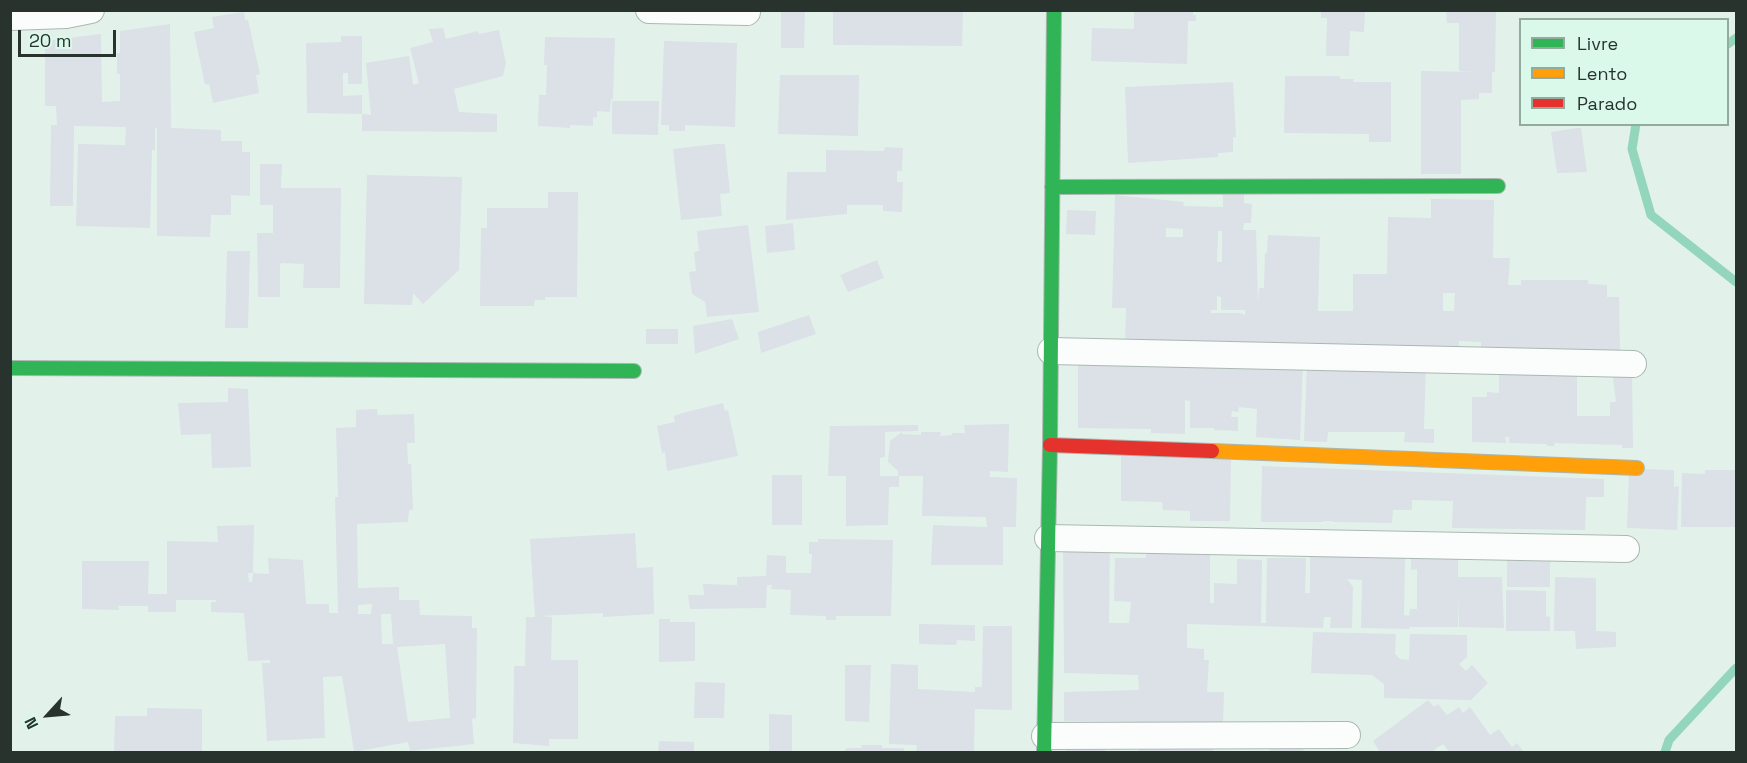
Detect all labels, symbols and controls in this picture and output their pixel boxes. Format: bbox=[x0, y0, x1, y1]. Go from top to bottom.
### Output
scale bar bbox=[21, 18, 118, 56]
legend bbox=[1519, 18, 1729, 126]
text: 20 m bbox=[29, 29, 72, 52]
text: Livre bbox=[1577, 32, 1618, 55]
text: Lento bbox=[1577, 62, 1627, 85]
text: Parado bbox=[1577, 92, 1637, 115]
north arrow bbox=[18, 685, 78, 745]
text: N bbox=[20, 714, 43, 733]

